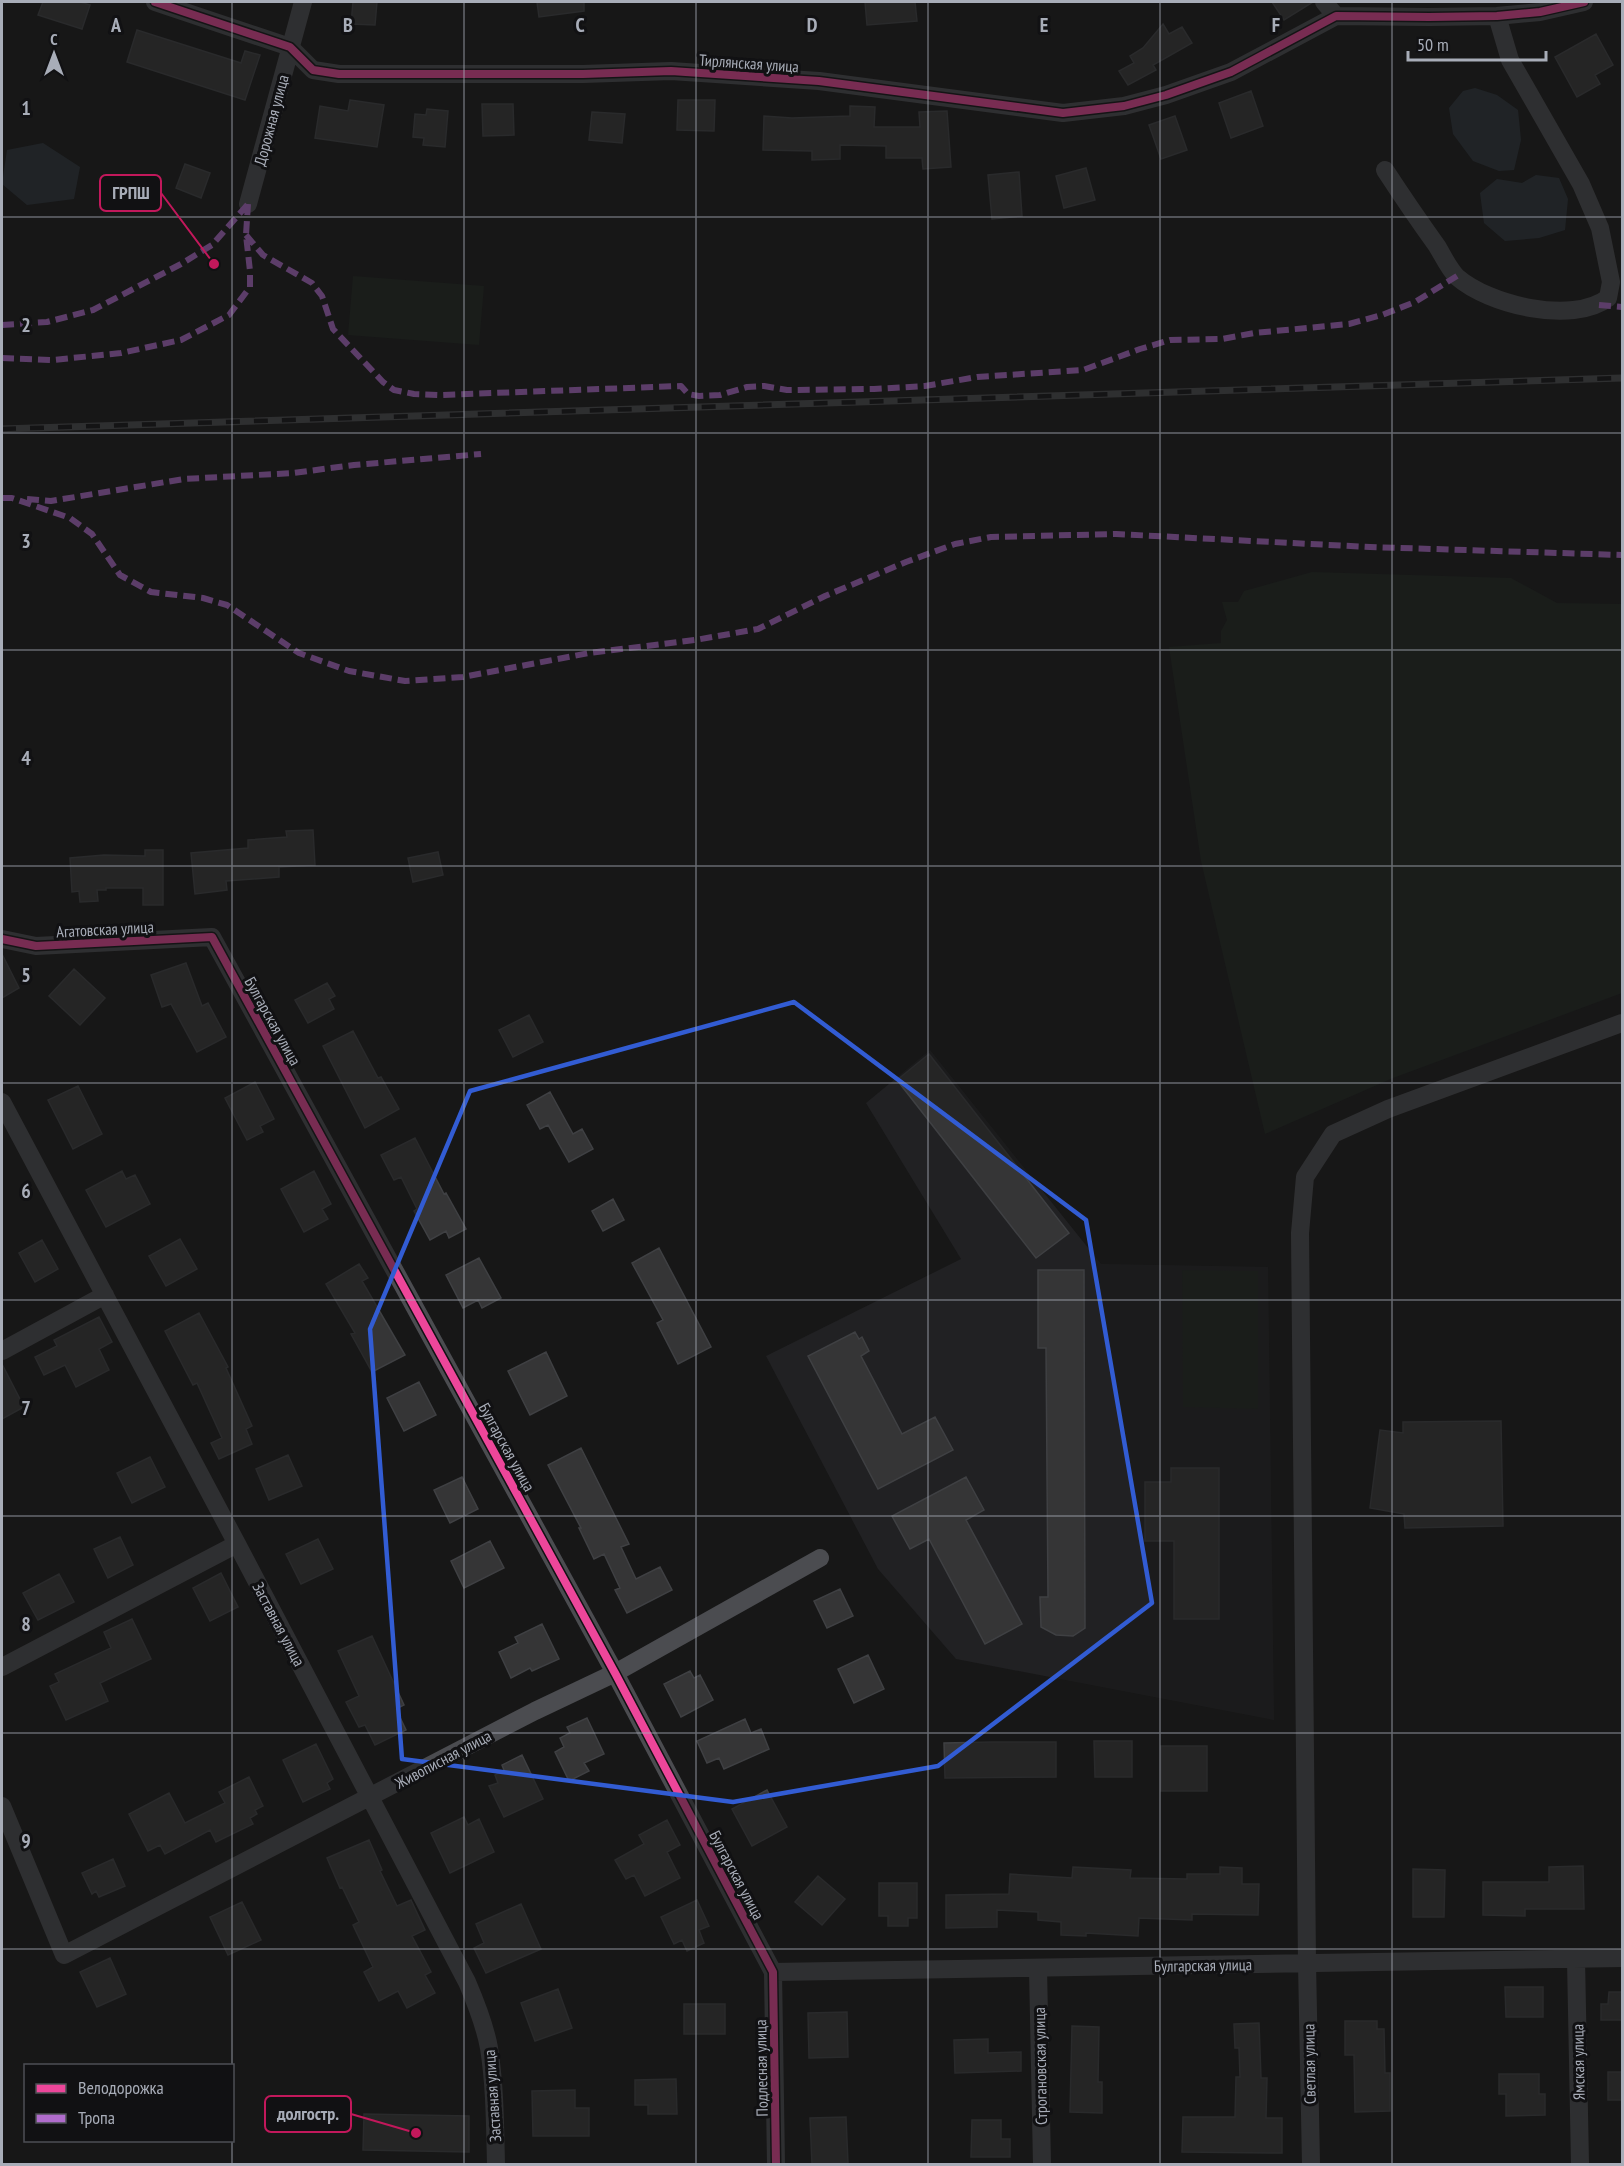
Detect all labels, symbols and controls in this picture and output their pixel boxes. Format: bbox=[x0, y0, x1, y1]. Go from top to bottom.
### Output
text: A bbox=[110, 12, 122, 38]
text: B bbox=[343, 12, 353, 38]
text: C bbox=[575, 12, 585, 38]
text: D bbox=[807, 12, 818, 38]
text: E bbox=[1040, 12, 1048, 38]
text: F bbox=[1272, 12, 1280, 38]
north arrow bbox=[24, 24, 84, 84]
scale bar bbox=[1408, 24, 1546, 62]
text: С bbox=[50, 29, 58, 49]
text: 50 m bbox=[1417, 33, 1449, 56]
street label: Тирлянская улица bbox=[698, 50, 800, 76]
street label: Дорожная улица bbox=[249, 72, 293, 168]
text: 1 bbox=[21, 95, 31, 121]
callout: ГРПШ bbox=[100, 175, 161, 211]
text: ГРПШ bbox=[112, 181, 150, 204]
text: 2 bbox=[21, 312, 31, 338]
text: 3 bbox=[21, 528, 31, 554]
text: 4 bbox=[21, 745, 31, 771]
street label: Агатовская улица bbox=[56, 916, 154, 942]
text: 5 bbox=[21, 962, 31, 988]
street label: Булгарская улица bbox=[240, 973, 306, 1069]
text: 6 bbox=[21, 1178, 31, 1204]
text: 7 bbox=[21, 1395, 31, 1421]
street label: Булгарская улица bbox=[474, 1399, 540, 1495]
street label: Заставная улица bbox=[248, 1578, 310, 1670]
text: 8 bbox=[21, 1611, 31, 1637]
street label: Живописная улица bbox=[391, 1725, 495, 1793]
street label: Булгарская улица bbox=[705, 1827, 769, 1923]
text: 9 bbox=[21, 1828, 31, 1854]
street label: Булгарская улица bbox=[1154, 1954, 1252, 1976]
street label: Строгановская улица bbox=[1029, 2007, 1051, 2125]
street label: Подлесная улица bbox=[750, 2019, 772, 2117]
street label: Светлая улица bbox=[1298, 2024, 1320, 2104]
street label: Ямская улица bbox=[1567, 2024, 1589, 2100]
street label: Заставная улица bbox=[479, 2049, 505, 2143]
legend bbox=[24, 2064, 234, 2142]
text: Велодорожка bbox=[78, 2076, 164, 2099]
callout: долгостр. bbox=[265, 2096, 351, 2132]
text: долгостр. bbox=[276, 2102, 339, 2125]
text: Тропа bbox=[78, 2106, 115, 2129]

